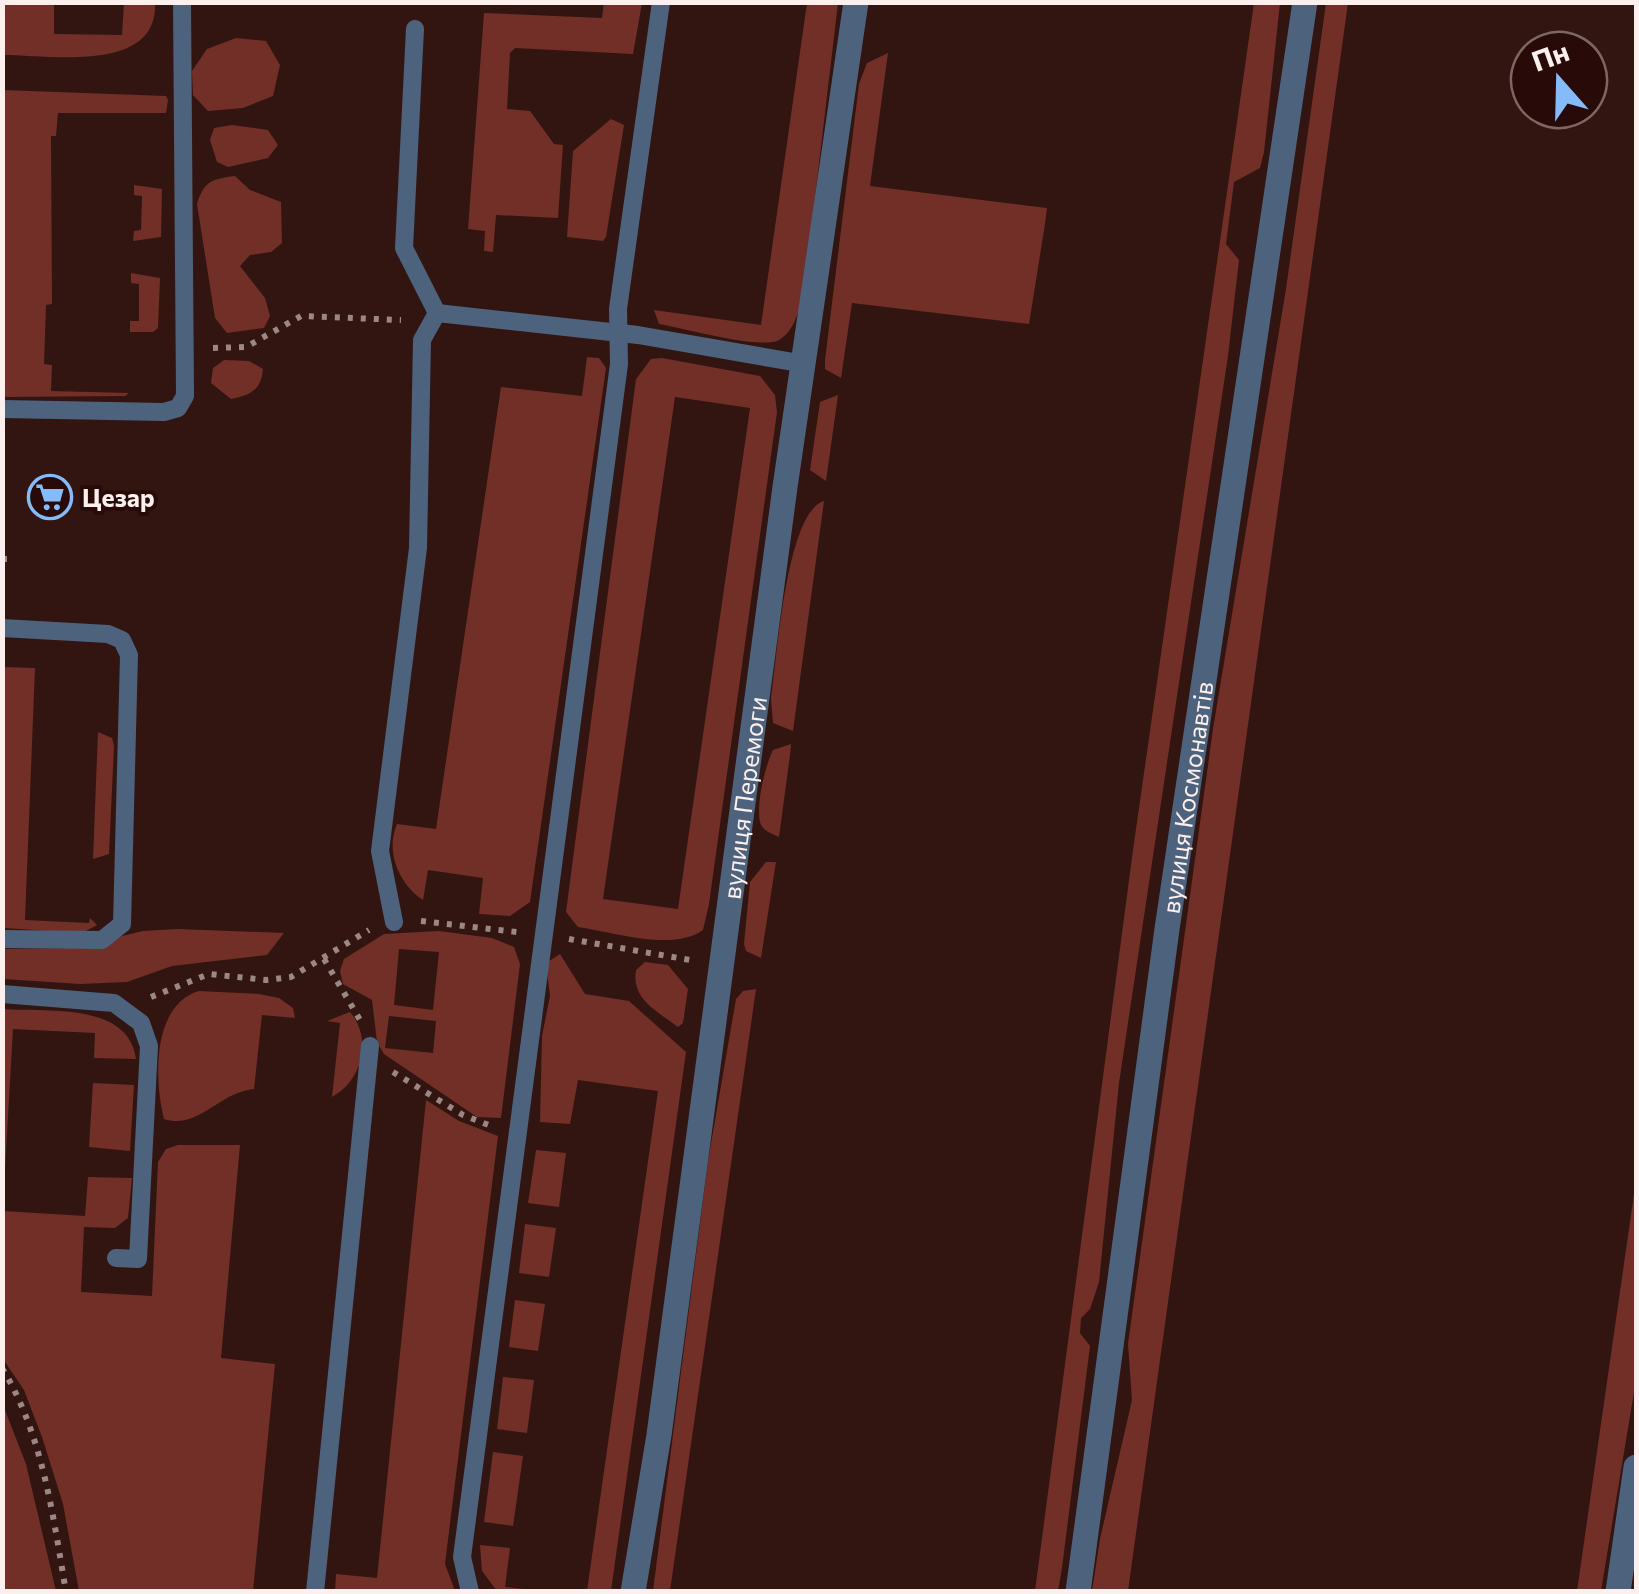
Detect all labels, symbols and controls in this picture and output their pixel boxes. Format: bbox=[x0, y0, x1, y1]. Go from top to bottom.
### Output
north arrow bbox=[1509, 30, 1609, 130]
text: Пн bbox=[1527, 33, 1573, 78]
supermarket icon: Цезар bbox=[27, 474, 73, 520]
place label: Цезар bbox=[82, 482, 155, 512]
street label: вулиця Космонавтів bbox=[1154, 679, 1219, 916]
street label: вулиця Перемоги bbox=[715, 695, 772, 901]

